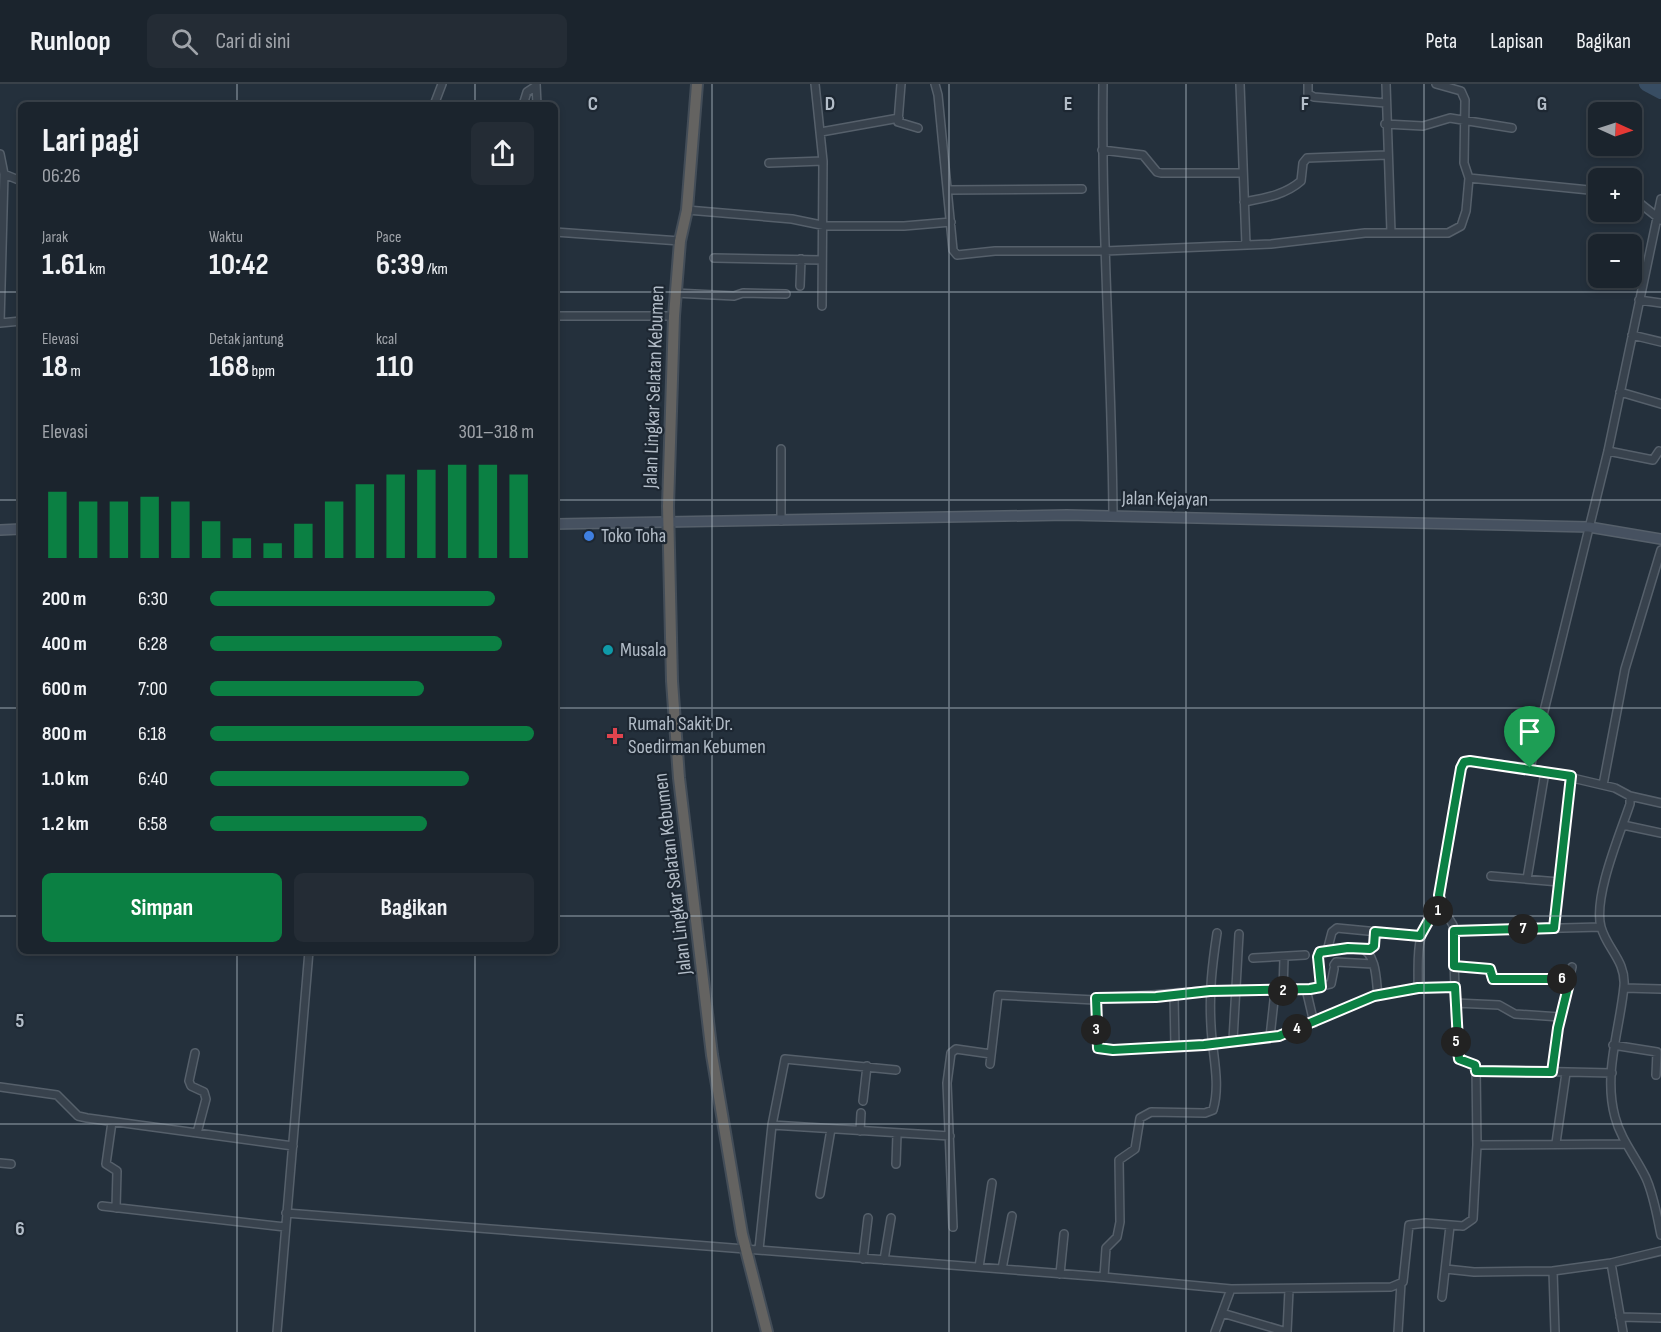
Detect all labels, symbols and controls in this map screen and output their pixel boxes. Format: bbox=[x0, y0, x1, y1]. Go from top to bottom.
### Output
search box bbox=[147, 14, 567, 68]
text: Runloop bbox=[30, 25, 111, 58]
icon: search bbox=[168, 25, 201, 58]
text: Cari di sini bbox=[216, 28, 290, 55]
text: Peta bbox=[1426, 29, 1457, 54]
text: Lapisan bbox=[1490, 29, 1543, 54]
text: Bagikan bbox=[1576, 29, 1631, 54]
text: C bbox=[588, 92, 598, 116]
text: D bbox=[825, 92, 835, 116]
text: E bbox=[1064, 92, 1072, 116]
text: F bbox=[1301, 92, 1309, 116]
text: G bbox=[1537, 92, 1547, 116]
north arrow bbox=[1588, 102, 1642, 156]
map controls bbox=[1588, 102, 1642, 288]
text: Lari pagi bbox=[42, 121, 139, 161]
button: share bbox=[471, 122, 534, 185]
text: 06:26 bbox=[42, 164, 80, 188]
button: + bbox=[1588, 168, 1642, 222]
text: Jarak bbox=[42, 228, 68, 247]
text: Waktu bbox=[209, 228, 243, 247]
text: Pace bbox=[376, 228, 401, 247]
button: − bbox=[1588, 234, 1642, 288]
text: 1.61 bbox=[42, 247, 87, 283]
text: 10:42 bbox=[209, 247, 269, 283]
text: 6:39 bbox=[376, 247, 424, 283]
text: km bbox=[87, 260, 106, 279]
text: /km bbox=[424, 260, 448, 279]
street label: Jalan Lingkar Selatan Kebumen bbox=[638, 285, 670, 490]
text: Elevasi bbox=[42, 330, 79, 349]
text: Detak jantung bbox=[209, 330, 284, 349]
text: kcal bbox=[376, 330, 397, 349]
text: 18 bbox=[42, 349, 68, 385]
text: 168 bbox=[209, 349, 249, 385]
text: 110 bbox=[376, 349, 414, 385]
text: m bbox=[68, 362, 81, 381]
text: bpm bbox=[249, 362, 275, 381]
text: Elevasi bbox=[42, 420, 88, 444]
text: 301–318 m bbox=[458, 420, 534, 444]
street label: Jalan Kejayan bbox=[1121, 486, 1208, 512]
place label: Toko Toha bbox=[601, 524, 666, 548]
marker: Toko Toha bbox=[582, 529, 596, 543]
text: 200 m bbox=[42, 587, 86, 611]
text: 6:30 bbox=[138, 587, 168, 611]
text: 400 m bbox=[42, 632, 87, 656]
text: 6:28 bbox=[138, 632, 168, 656]
place label: Musala bbox=[620, 638, 666, 662]
marker: Musala bbox=[601, 643, 615, 657]
text: 600 m bbox=[42, 677, 87, 701]
text: 7:00 bbox=[138, 677, 167, 701]
pin bbox=[1504, 706, 1555, 768]
place label: Rumah Sakit Dr. Soedirman Kebumen bbox=[628, 712, 766, 759]
icon: arrive bbox=[1513, 715, 1546, 748]
text: 800 m bbox=[42, 722, 87, 746]
text: 6:18 bbox=[138, 722, 166, 746]
marker: Rumah Sakit Dr. Soedirman Kebumen bbox=[606, 727, 624, 745]
text: 1.0 km bbox=[42, 767, 89, 791]
text: 6:40 bbox=[138, 767, 168, 791]
street label: Jalan Lingkar Selatan Kebumen bbox=[649, 772, 697, 977]
text: 1.2 km bbox=[42, 812, 89, 836]
text: 6:58 bbox=[138, 812, 167, 836]
button: Simpan bbox=[42, 873, 282, 942]
button: Bagikan bbox=[294, 873, 534, 942]
pin: 1 bbox=[1423, 896, 1453, 926]
text: 1 bbox=[1435, 901, 1441, 920]
pin: 7 bbox=[1508, 914, 1538, 944]
text: 7 bbox=[1520, 919, 1526, 938]
pin: 6 bbox=[1547, 964, 1577, 994]
text: 6 bbox=[1558, 969, 1566, 988]
pin: 2 bbox=[1268, 976, 1298, 1006]
text: 2 bbox=[1279, 981, 1287, 1000]
text: 5 bbox=[16, 1009, 25, 1033]
pin: 4 bbox=[1282, 1014, 1312, 1044]
pin: 3 bbox=[1081, 1015, 1111, 1045]
text: 4 bbox=[1293, 1019, 1301, 1038]
text: 3 bbox=[1092, 1020, 1100, 1039]
pin: 5 bbox=[1441, 1027, 1471, 1057]
text: 5 bbox=[1452, 1032, 1460, 1051]
text: 6 bbox=[15, 1217, 25, 1241]

